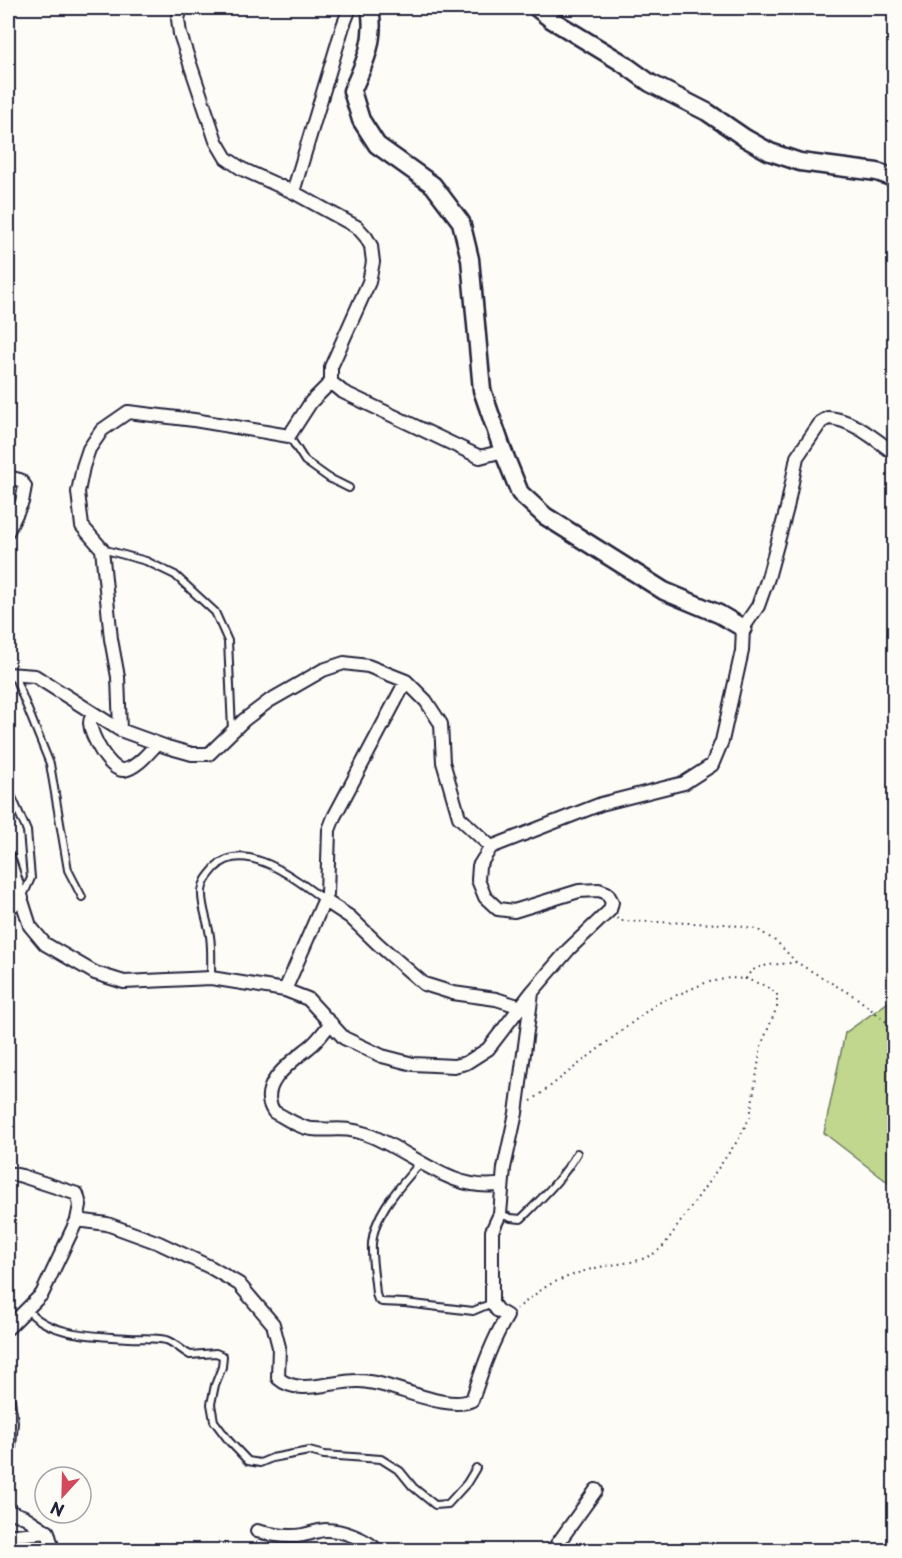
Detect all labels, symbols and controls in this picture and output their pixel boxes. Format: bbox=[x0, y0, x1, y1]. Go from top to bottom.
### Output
north arrow bbox=[33, 1465, 93, 1525]
text: N bbox=[47, 1496, 67, 1523]

